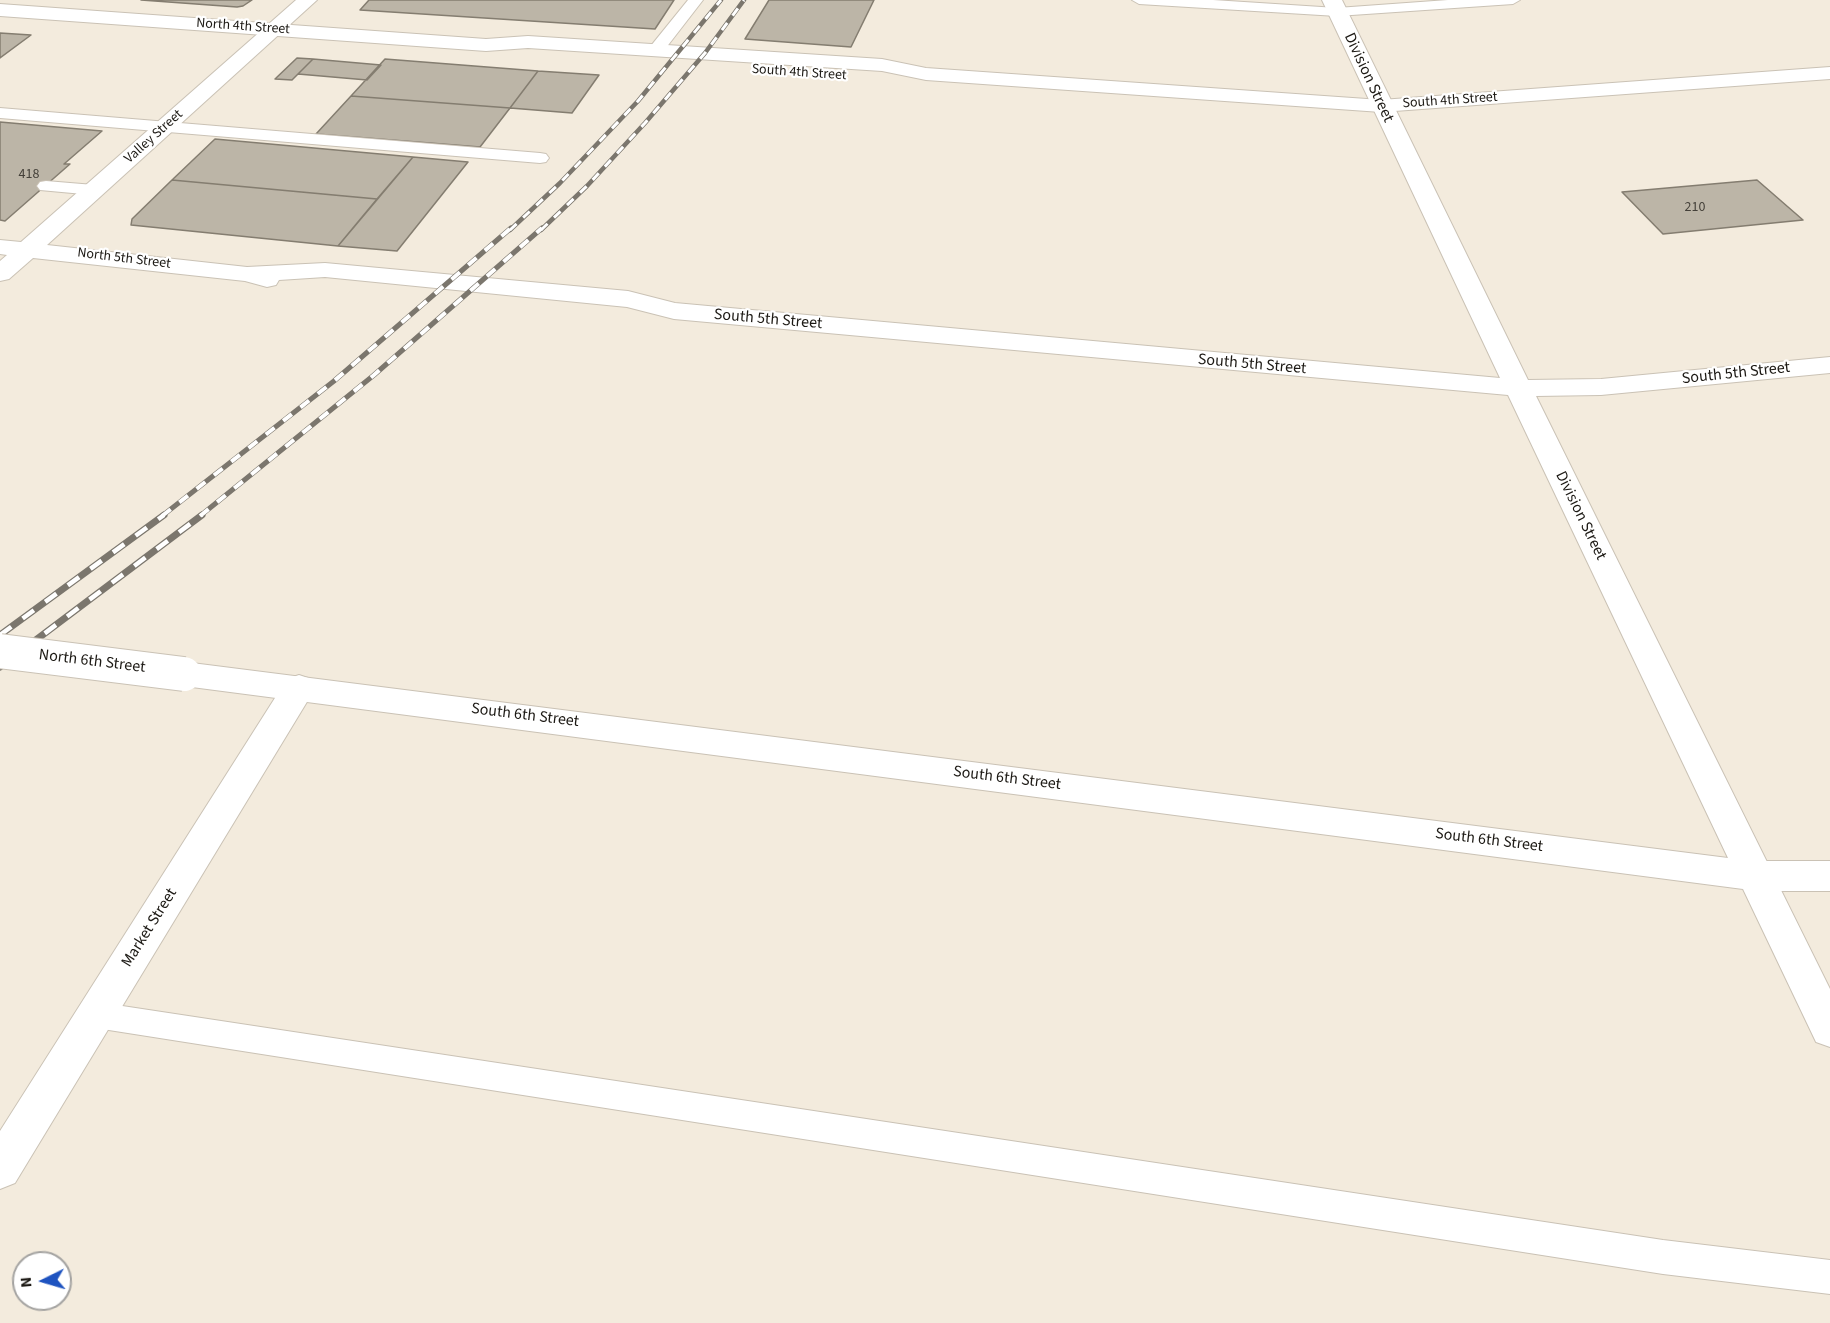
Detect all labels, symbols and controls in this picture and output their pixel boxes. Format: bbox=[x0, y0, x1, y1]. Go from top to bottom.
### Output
street label: North 4th Street bbox=[196, 15, 290, 39]
street label: Division Street bbox=[1339, 30, 1397, 126]
street label: South 4th Street bbox=[751, 61, 847, 85]
street label: South 4th Street bbox=[1402, 89, 1498, 113]
street label: Valley Street bbox=[121, 106, 187, 168]
house number: 418 bbox=[19, 167, 39, 183]
house number: 210 bbox=[1685, 200, 1705, 216]
street label: North 5th Street bbox=[76, 245, 172, 273]
street label: South 5th Street bbox=[713, 306, 823, 334]
street label: South 5th Street bbox=[1197, 351, 1307, 379]
street label: South 5th Street bbox=[1681, 359, 1791, 389]
street label: Division Street bbox=[1550, 468, 1610, 564]
street label: North 6th Street bbox=[38, 646, 146, 678]
street label: South 6th Street bbox=[470, 700, 580, 732]
street label: South 6th Street bbox=[952, 763, 1062, 795]
street label: South 6th Street bbox=[1434, 825, 1544, 857]
street label: Market Street bbox=[118, 885, 182, 971]
north arrow bbox=[12, 1251, 72, 1311]
text: N bbox=[15, 1276, 37, 1289]

